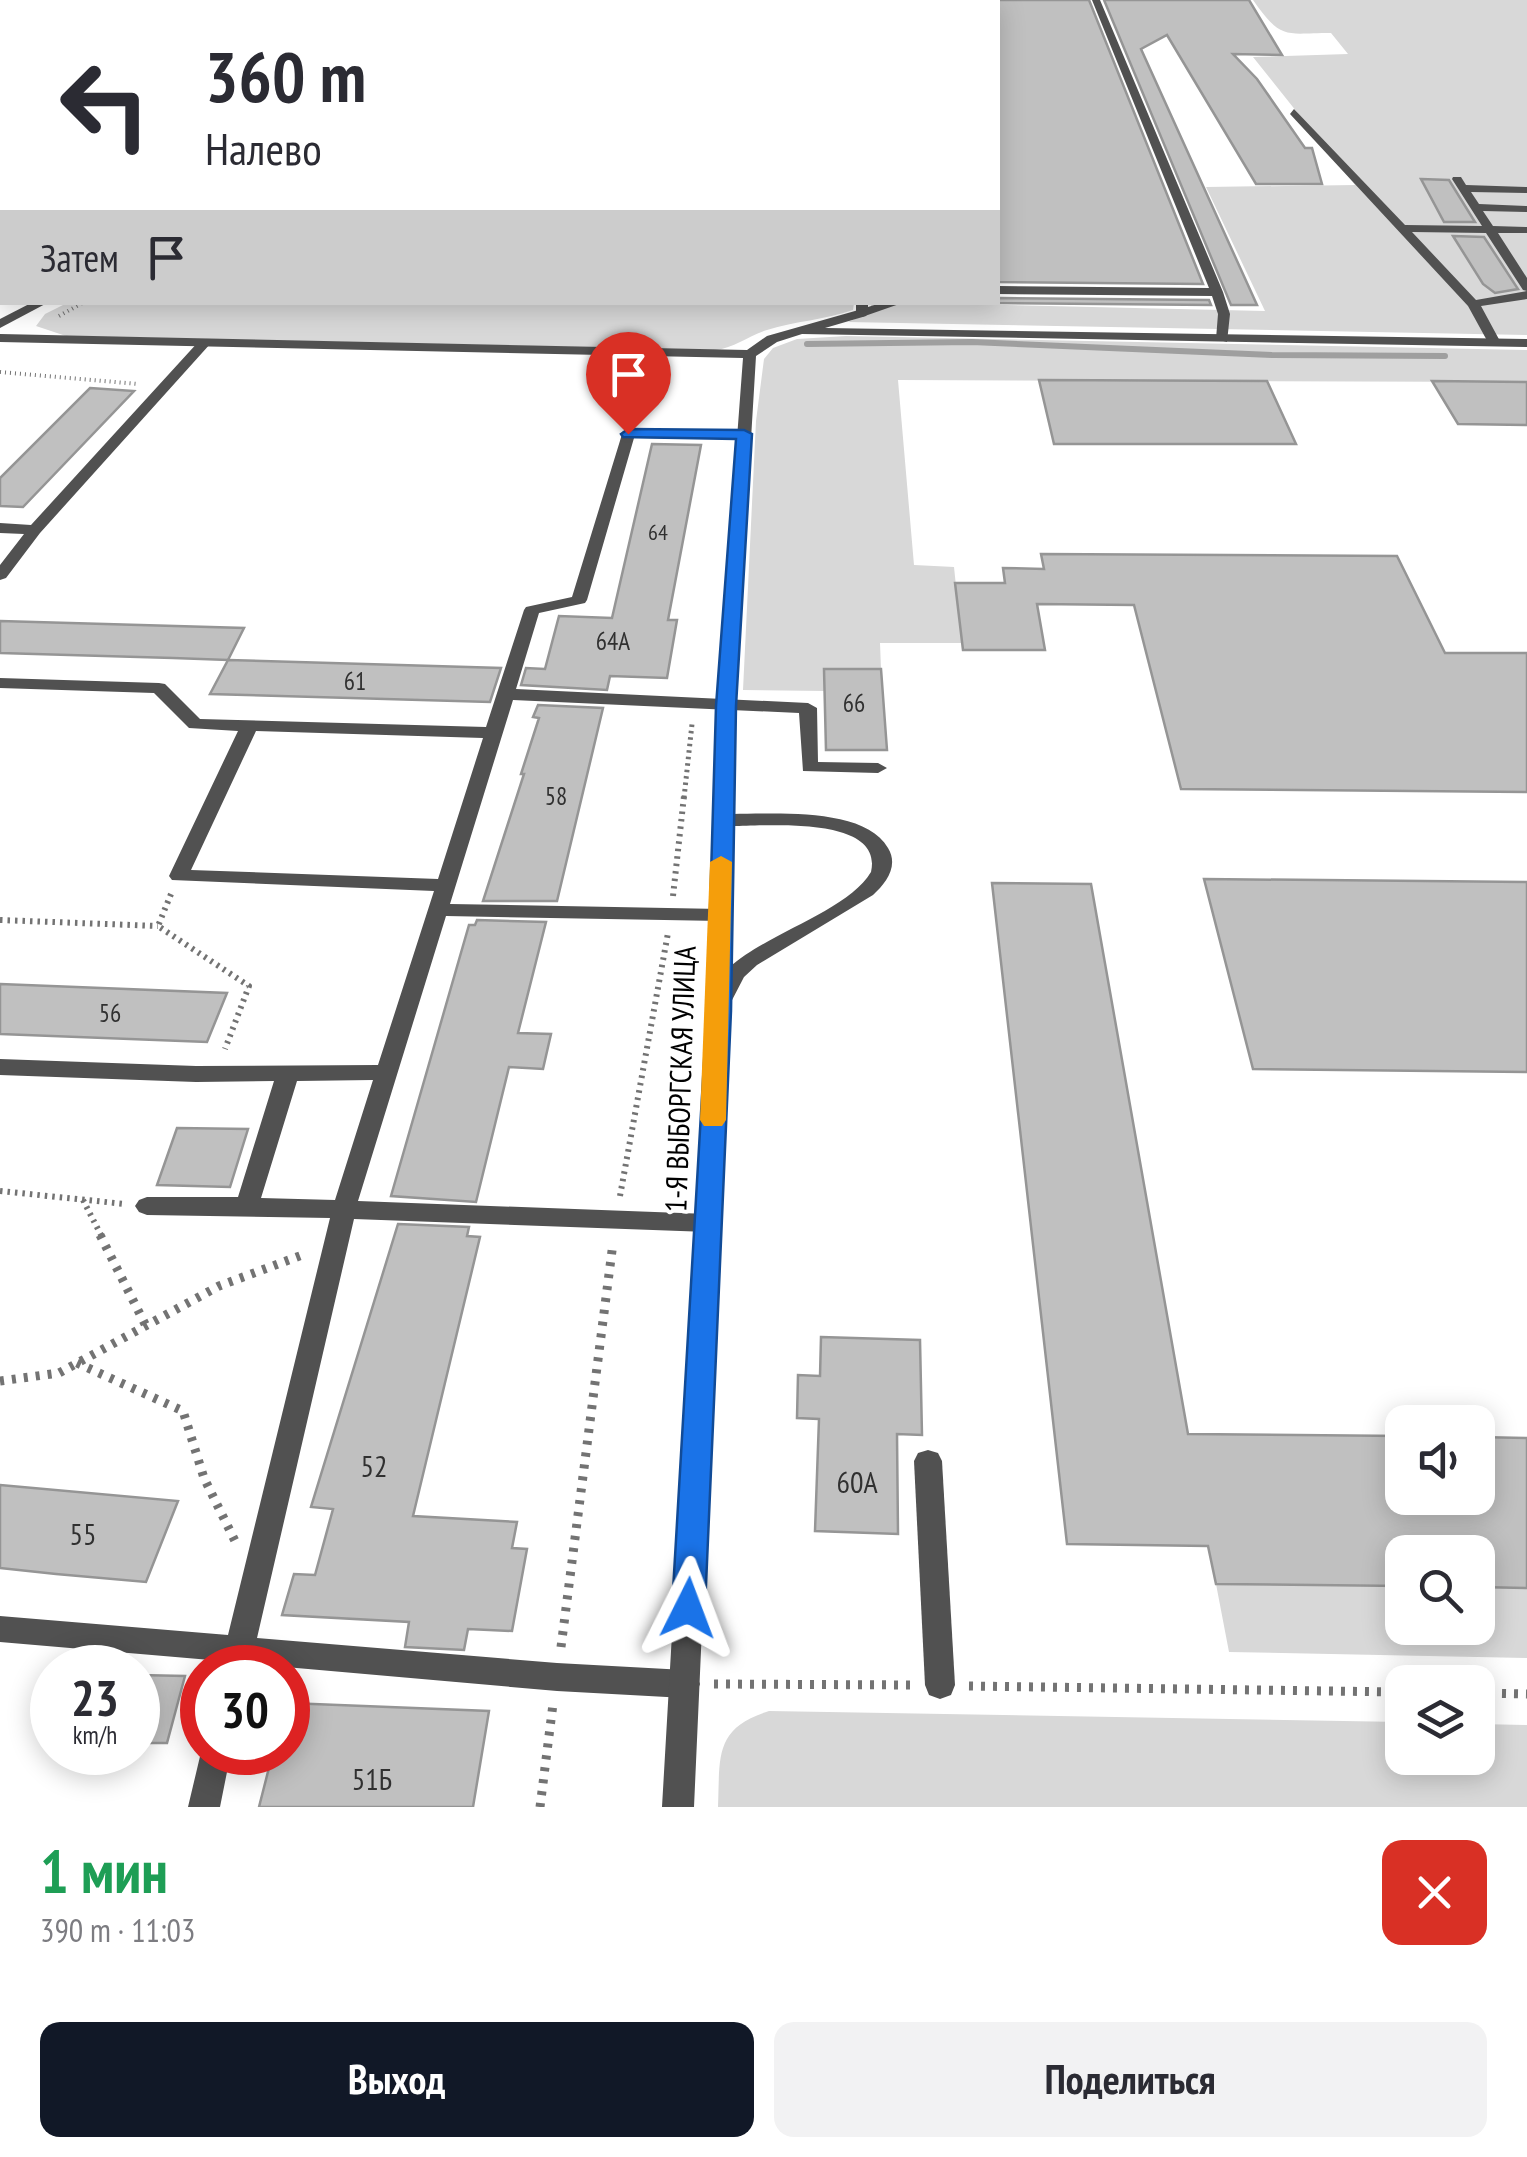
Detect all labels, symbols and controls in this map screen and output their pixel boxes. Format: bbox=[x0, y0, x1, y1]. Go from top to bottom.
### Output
text: 360 m bbox=[205, 31, 366, 121]
icon: left bbox=[40, 40, 170, 170]
text: Налево bbox=[205, 119, 322, 177]
icon: arrive bbox=[139, 230, 194, 285]
text: Затем bbox=[40, 233, 119, 282]
pin bbox=[586, 332, 671, 435]
icon: arrive bbox=[601, 347, 656, 402]
house number: 64 bbox=[648, 518, 668, 546]
house number: 64А bbox=[596, 625, 630, 657]
house number: 61 bbox=[344, 665, 366, 697]
house number: 66 bbox=[843, 687, 865, 719]
house number: 58 bbox=[545, 780, 567, 812]
street label: 1-Я ВЫБОРГСКАЯ УЛИЦА bbox=[655, 944, 704, 1213]
house number: 56 bbox=[99, 997, 121, 1029]
map controls bbox=[1385, 1405, 1495, 1775]
button: sound bbox=[1385, 1405, 1495, 1515]
house number: 52 bbox=[361, 1446, 388, 1485]
house number: 60А bbox=[836, 1462, 878, 1501]
house number: 55 bbox=[70, 1514, 97, 1553]
button: search bbox=[1385, 1535, 1495, 1645]
position arrow bbox=[636, 1556, 740, 1660]
speed limit sign: 30 bbox=[180, 1645, 310, 1775]
text: 23 bbox=[71, 1665, 119, 1730]
button: layers bbox=[1385, 1665, 1495, 1775]
text: km/h bbox=[73, 1719, 117, 1751]
house number: 51Б bbox=[352, 1759, 392, 1798]
text: 1 мин bbox=[40, 1832, 168, 1910]
button: close bbox=[1382, 1840, 1487, 1945]
text: 390 m · 11:03 bbox=[40, 1909, 195, 1951]
button: Выход bbox=[40, 2022, 754, 2137]
button: Поделиться bbox=[774, 2022, 1487, 2137]

